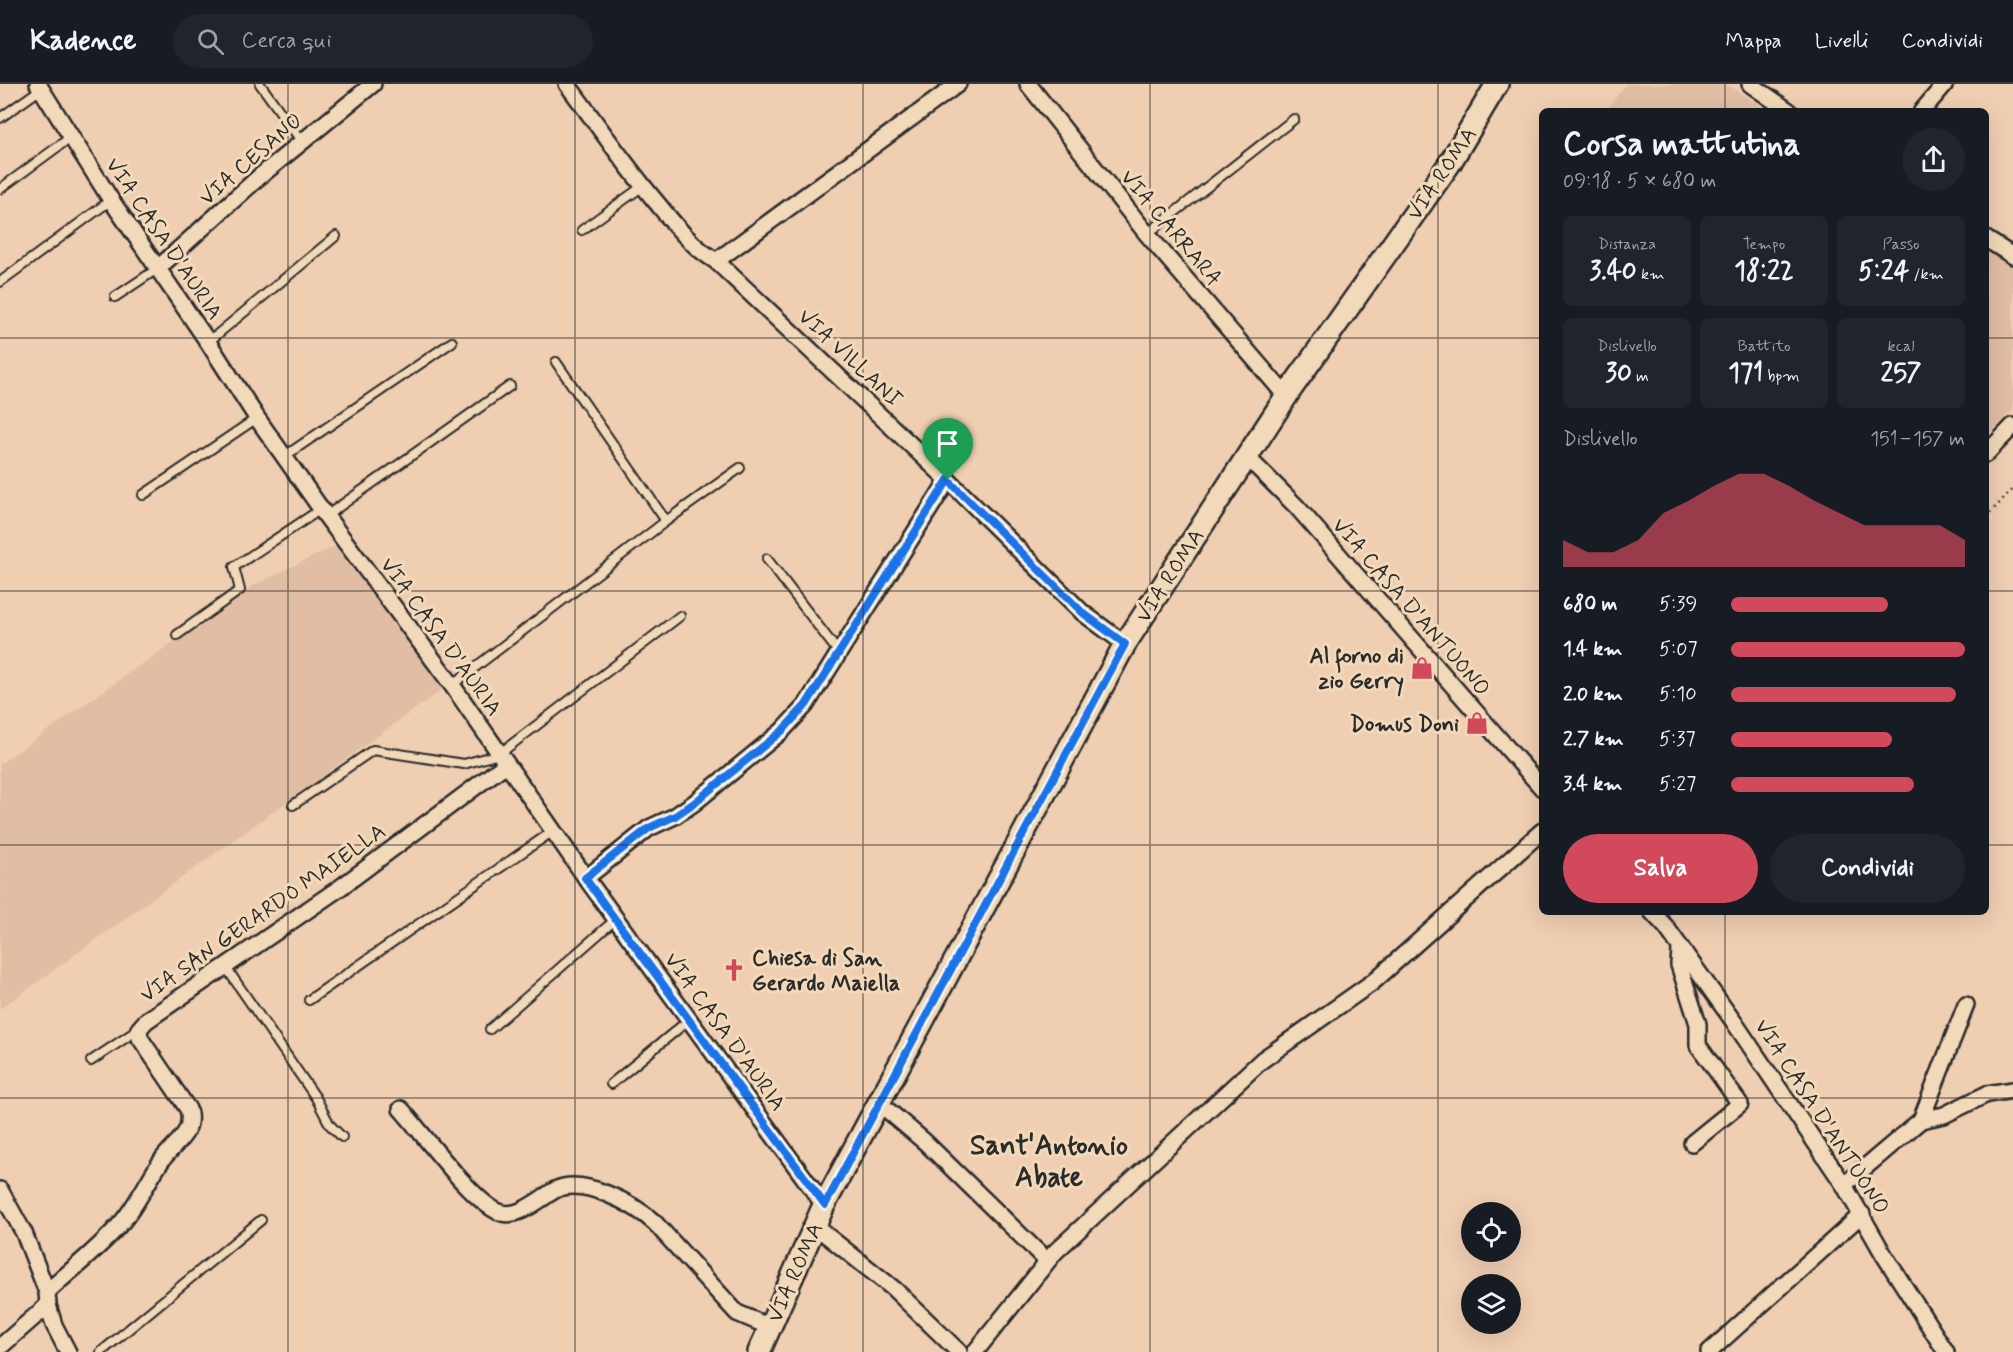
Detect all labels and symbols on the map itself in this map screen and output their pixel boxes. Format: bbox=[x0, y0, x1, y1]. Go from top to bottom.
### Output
street label: VIA CESANO bbox=[194, 107, 309, 212]
street label: VIA ROMA bbox=[1401, 122, 1484, 226]
street label: VIA CASA D'AURIA bbox=[99, 153, 228, 326]
street label: VIA CARRARA bbox=[1114, 164, 1227, 292]
street label: VIA VILLANI bbox=[792, 303, 908, 414]
pin bbox=[922, 418, 973, 480]
street label: VIA CASA D'ANTUONO bbox=[1325, 512, 1496, 702]
street label: VIA ROMA bbox=[1130, 524, 1211, 628]
street label: VIA CASA D'AURIA bbox=[373, 552, 507, 722]
place label: Al forno di zio Gerry bbox=[1310, 643, 1404, 697]
shop icon: Al forno di zio Gerry bbox=[1409, 655, 1435, 681]
shop icon: Domus Doni bbox=[1464, 710, 1490, 736]
place label: Domus Doni bbox=[1350, 711, 1459, 739]
street label: VIA SAN GERARDO MAIELLA bbox=[135, 818, 392, 1009]
place label: Chiesa di San Gerardo Maiella bbox=[752, 945, 900, 998]
street label: VIA CASA D'AURIA bbox=[657, 947, 791, 1117]
church icon: Chiesa di San Gerardo Maiella bbox=[721, 957, 747, 983]
street label: VIA CASA D'ANTUONO bbox=[1748, 1014, 1895, 1220]
district label: Sant'Antonio Abate bbox=[970, 1128, 1128, 1197]
street label: VIA ROMA bbox=[761, 1219, 830, 1327]

